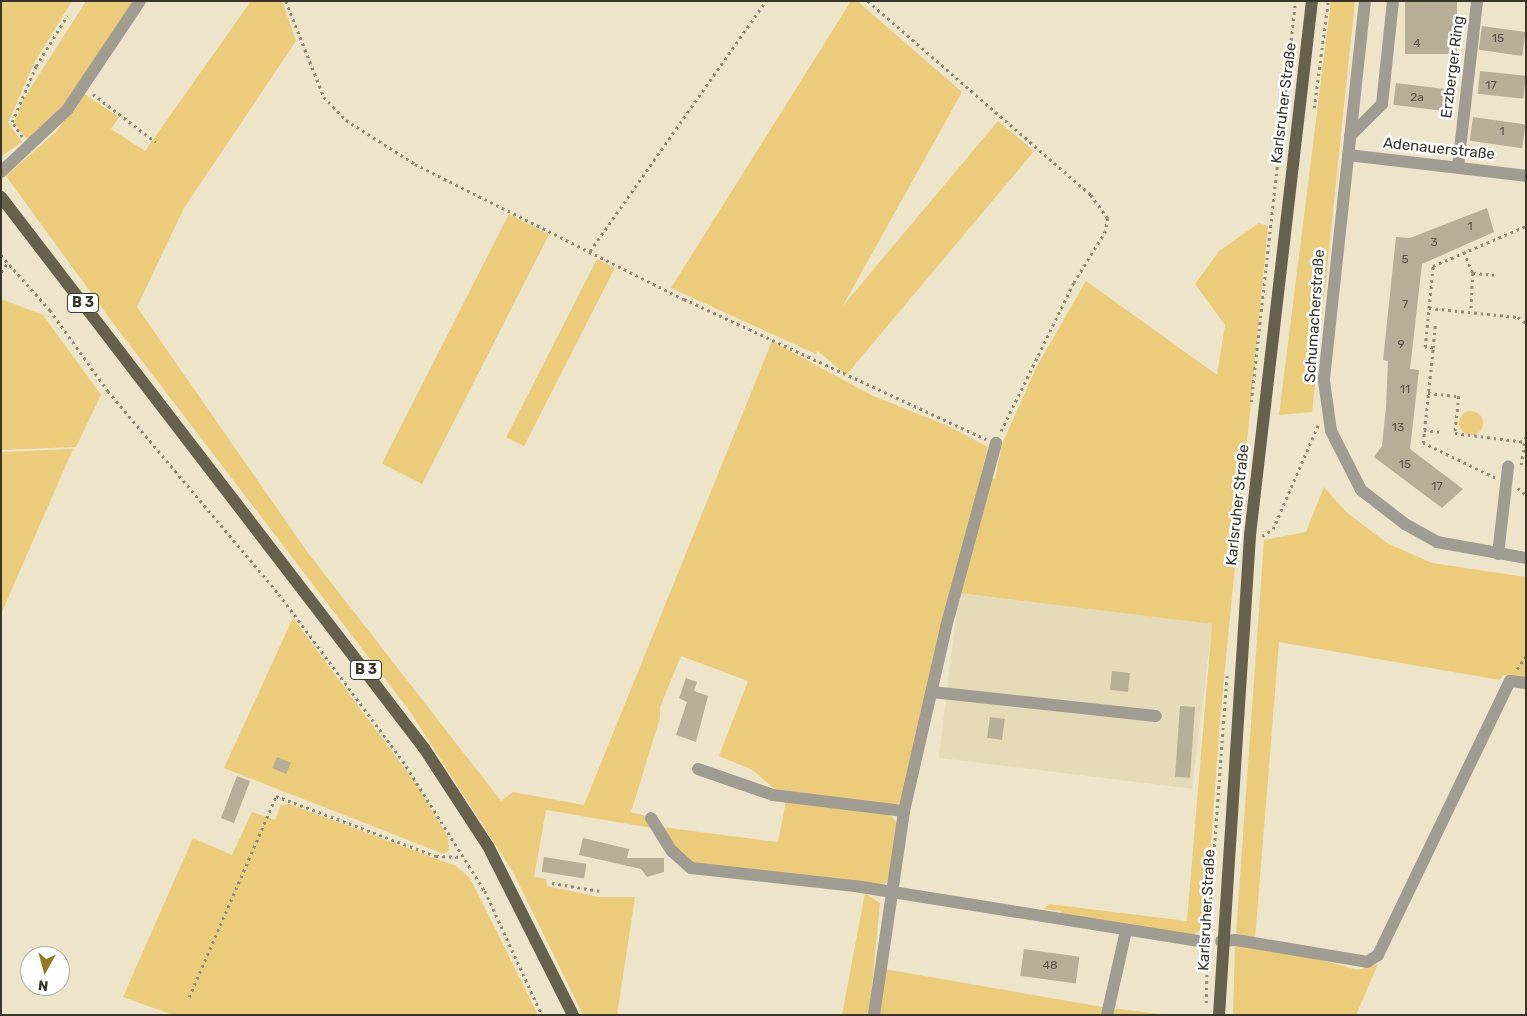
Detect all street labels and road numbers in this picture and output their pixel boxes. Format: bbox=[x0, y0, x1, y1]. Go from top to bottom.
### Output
street label: Erzberger Ring bbox=[1438, 15, 1468, 119]
street label: Karlsruher Straße bbox=[1268, 41, 1300, 165]
street label: Adenauerstraße bbox=[1382, 134, 1496, 164]
street label: Schumacherstraße bbox=[1301, 249, 1329, 383]
road number: B 3 bbox=[67, 292, 99, 314]
street label: Karlsruher Straße bbox=[1223, 443, 1253, 567]
road number: B 3 bbox=[350, 658, 382, 682]
street label: Karlsruher Straße bbox=[1195, 849, 1219, 971]

